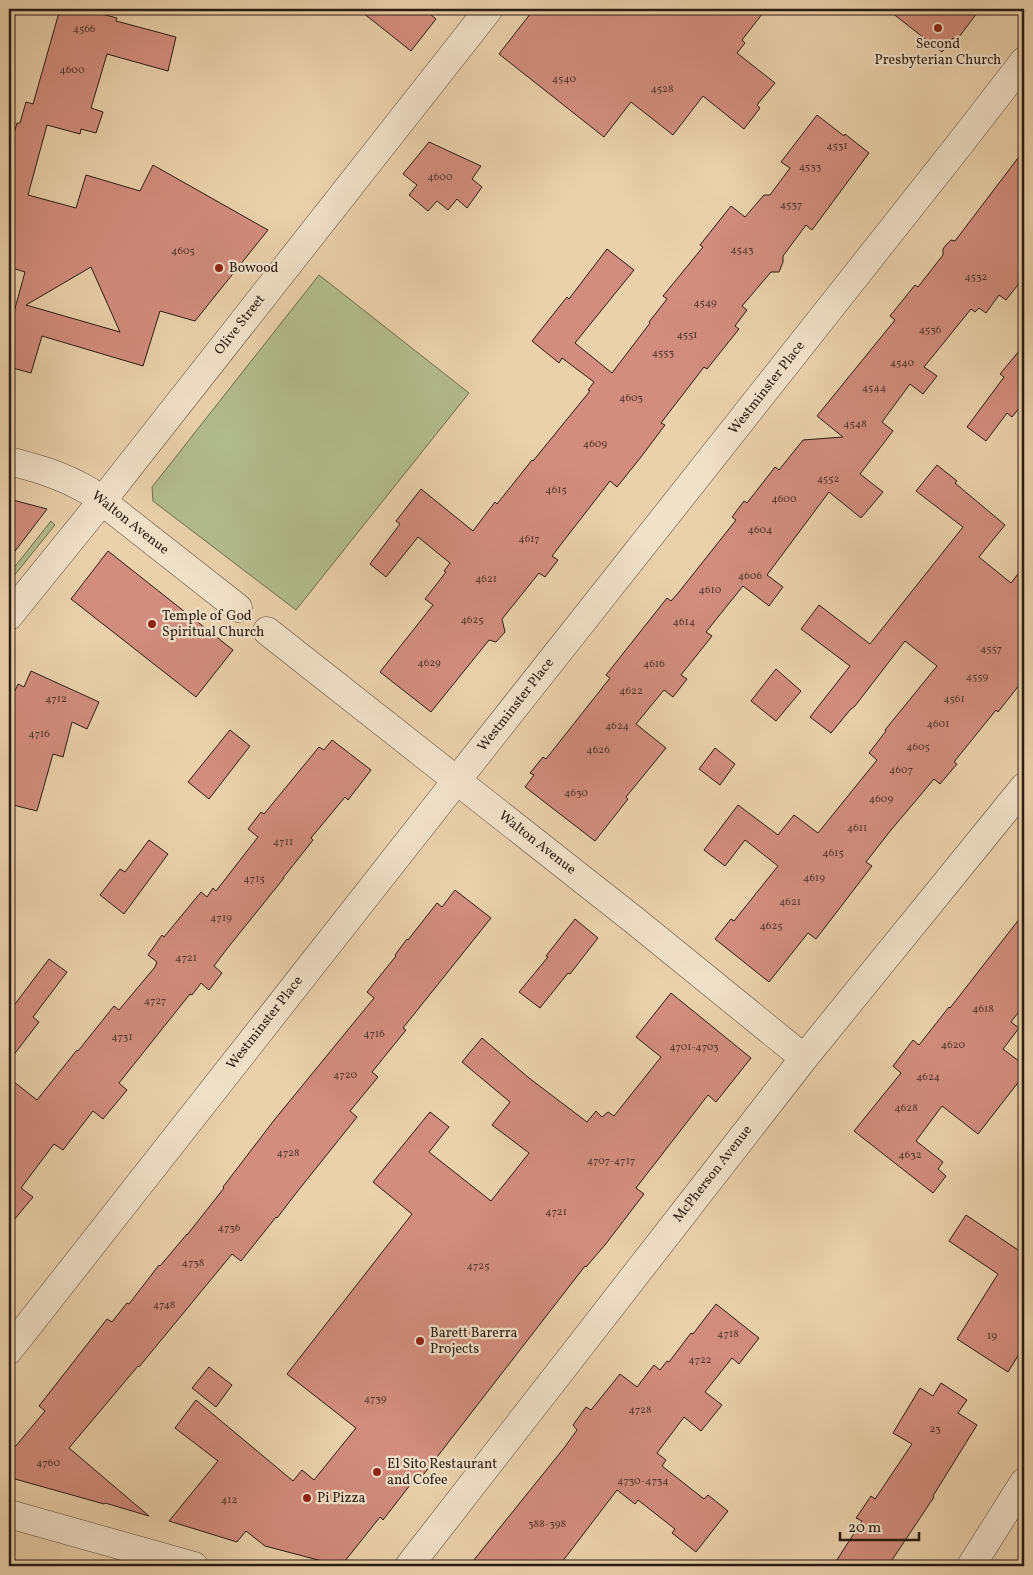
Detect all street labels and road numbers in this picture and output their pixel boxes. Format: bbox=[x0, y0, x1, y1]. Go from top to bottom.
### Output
street label: Olive Street bbox=[210, 291, 270, 359]
street label: Westminster Place bbox=[725, 337, 810, 439]
street label: Walton Avenue bbox=[87, 487, 173, 559]
street label: Westminster Place bbox=[474, 654, 559, 756]
street label: Walton Avenue bbox=[494, 807, 580, 879]
street label: Westminster Place bbox=[223, 972, 308, 1074]
street label: McPherson Avenue bbox=[669, 1121, 757, 1226]

